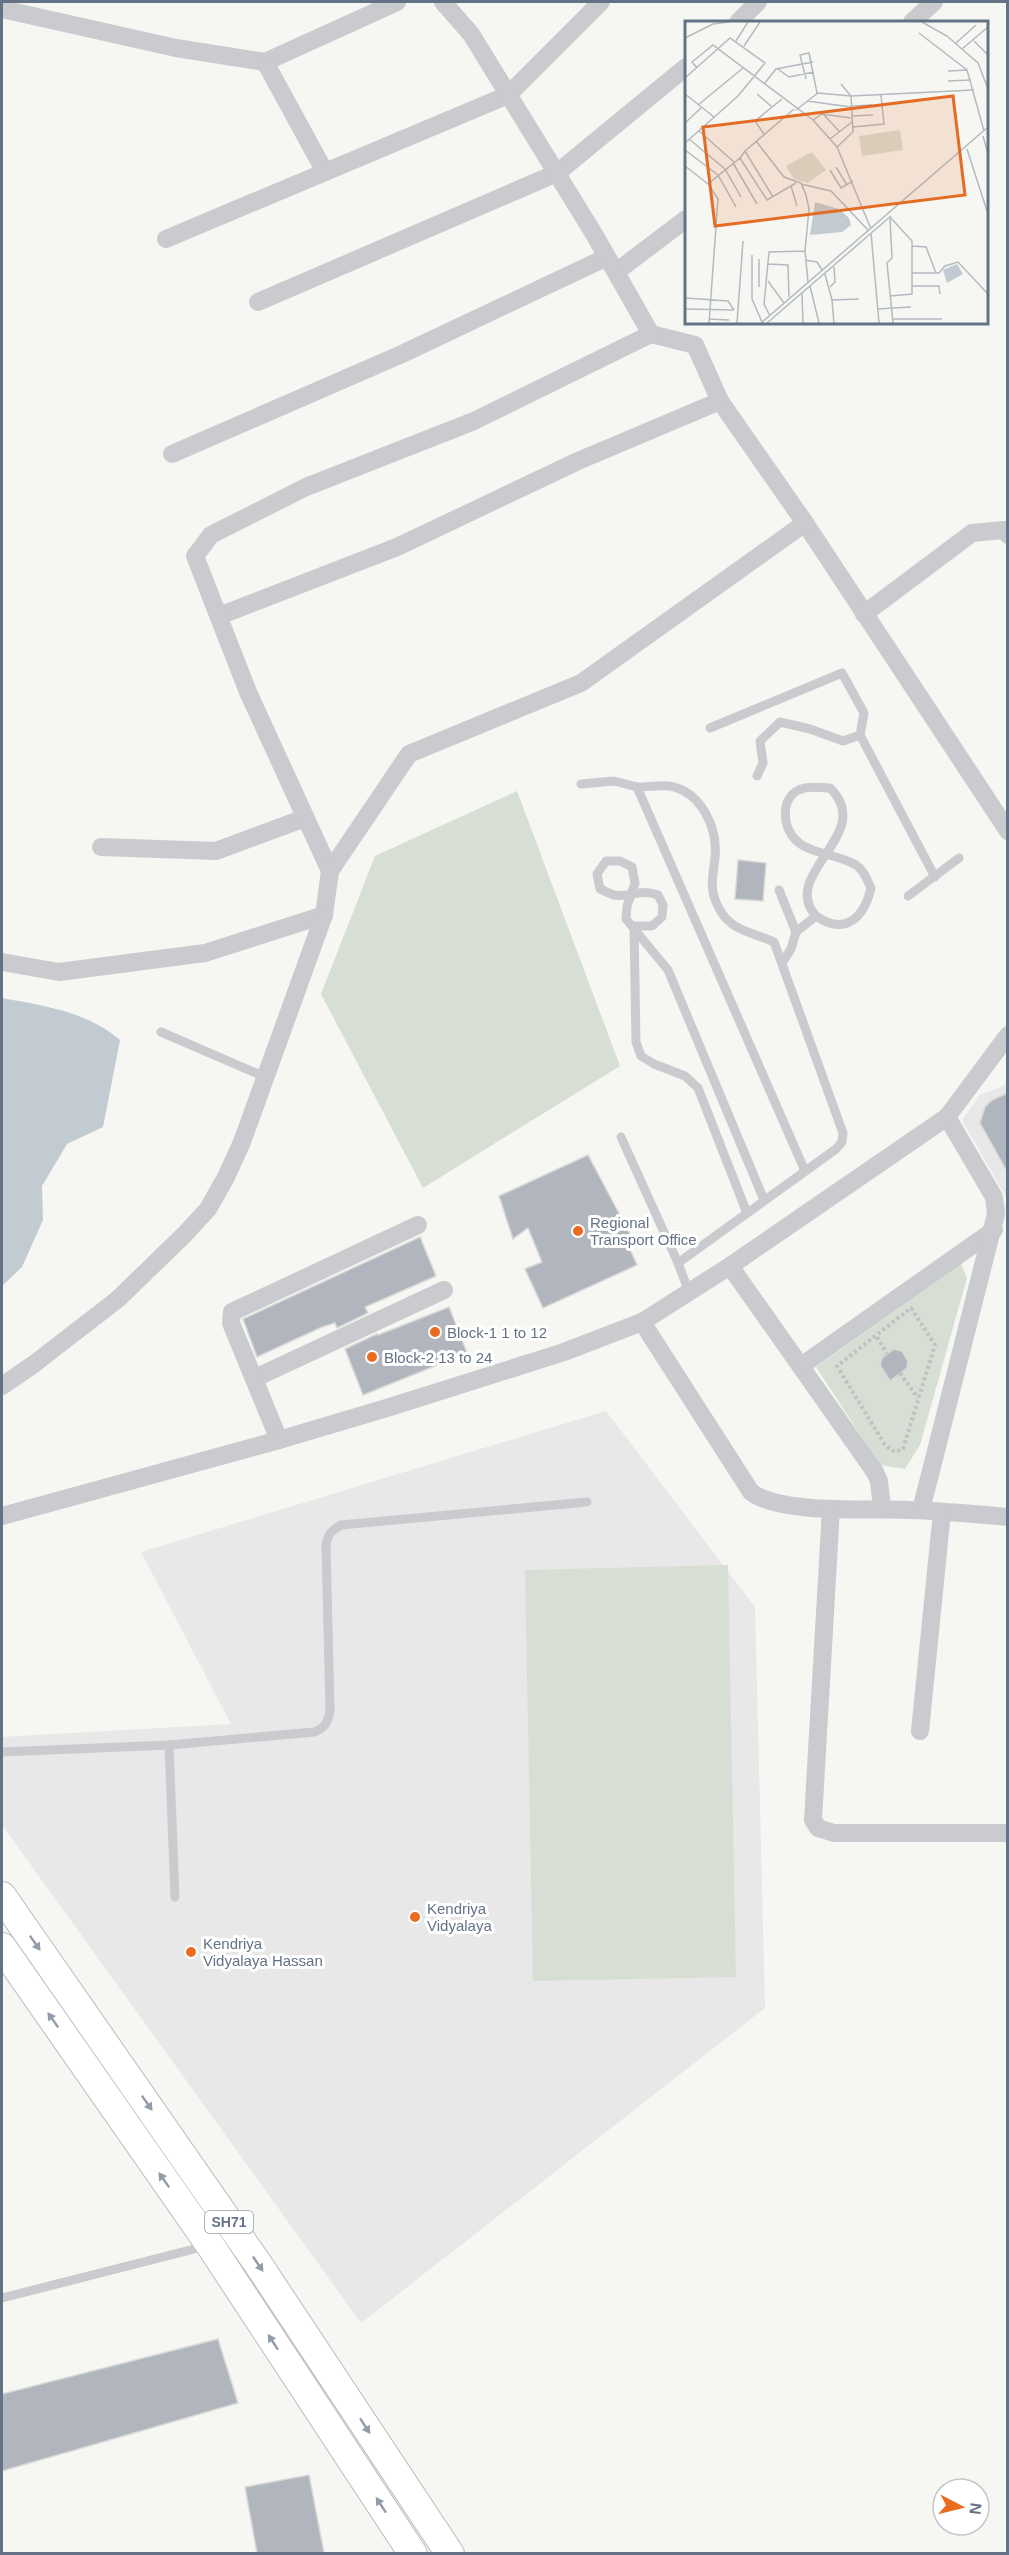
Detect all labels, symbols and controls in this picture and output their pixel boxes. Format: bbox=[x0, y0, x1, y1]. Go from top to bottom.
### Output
inset map bbox=[685, 21, 988, 324]
place label: Regional Transport Office bbox=[590, 1214, 697, 1248]
marker: Regional Transport Office bbox=[571, 1224, 585, 1238]
place label: Block-1 1 to 12 bbox=[447, 1324, 547, 1341]
marker: Block-1 1 to 12 bbox=[428, 1325, 442, 1339]
place label: Block-2 13 to 24 bbox=[384, 1349, 492, 1366]
marker: Block-2 13 to 24 bbox=[365, 1350, 379, 1364]
place label: Kendriya Vidyalaya bbox=[427, 1900, 492, 1934]
marker: Kendriya Vidyalaya bbox=[408, 1910, 422, 1924]
one-way arrow bbox=[29, 1935, 41, 1951]
place label: Kendriya Vidyalaya Hassan bbox=[203, 1935, 323, 1969]
marker: Kendriya Vidyalaya Hassan bbox=[184, 1945, 198, 1959]
one-way arrow bbox=[47, 2013, 59, 2029]
one-way arrow bbox=[140, 2096, 152, 2111]
one-way arrow bbox=[158, 2173, 170, 2189]
road number: SH71 bbox=[205, 2211, 253, 2233]
one-way arrow bbox=[252, 2255, 264, 2271]
one-way arrow bbox=[268, 2334, 279, 2350]
one-way arrow bbox=[360, 2418, 371, 2434]
north arrow bbox=[931, 2477, 991, 2537]
one-way arrow bbox=[375, 2496, 386, 2513]
text: N bbox=[966, 2502, 985, 2516]

